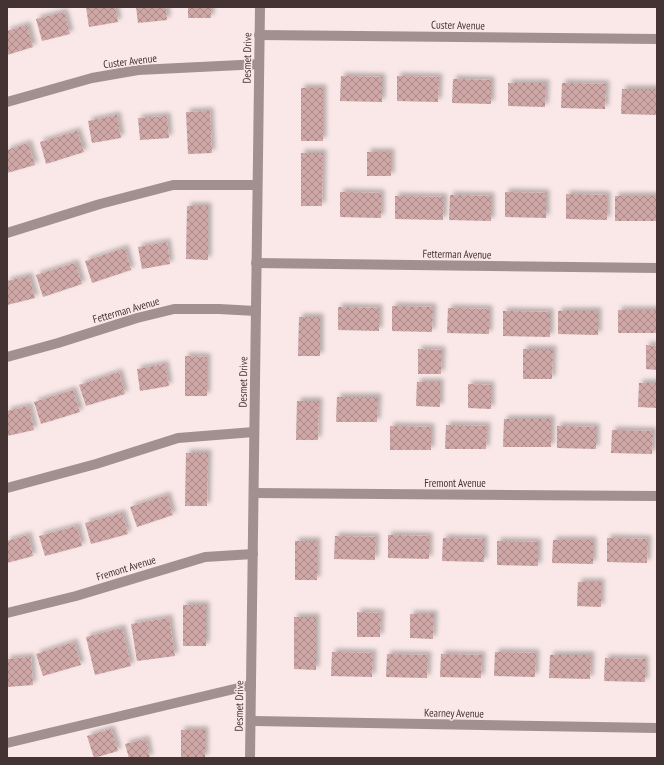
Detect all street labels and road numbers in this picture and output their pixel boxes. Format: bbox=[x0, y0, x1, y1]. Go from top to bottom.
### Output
street label: Custer Avenue bbox=[431, 18, 485, 32]
street label: Desmet Drive bbox=[240, 32, 254, 84]
street label: Custer Avenue bbox=[102, 51, 158, 71]
street label: Fetterman Avenue bbox=[422, 246, 492, 262]
street label: Fetterman Avenue bbox=[91, 294, 161, 326]
street label: Desmet Drive bbox=[236, 356, 250, 408]
street label: Fremont Avenue bbox=[424, 476, 486, 490]
street label: Fremont Avenue bbox=[94, 552, 158, 584]
street label: Desmet Drive bbox=[232, 680, 246, 732]
street label: Kearney Avenue bbox=[424, 705, 484, 721]

